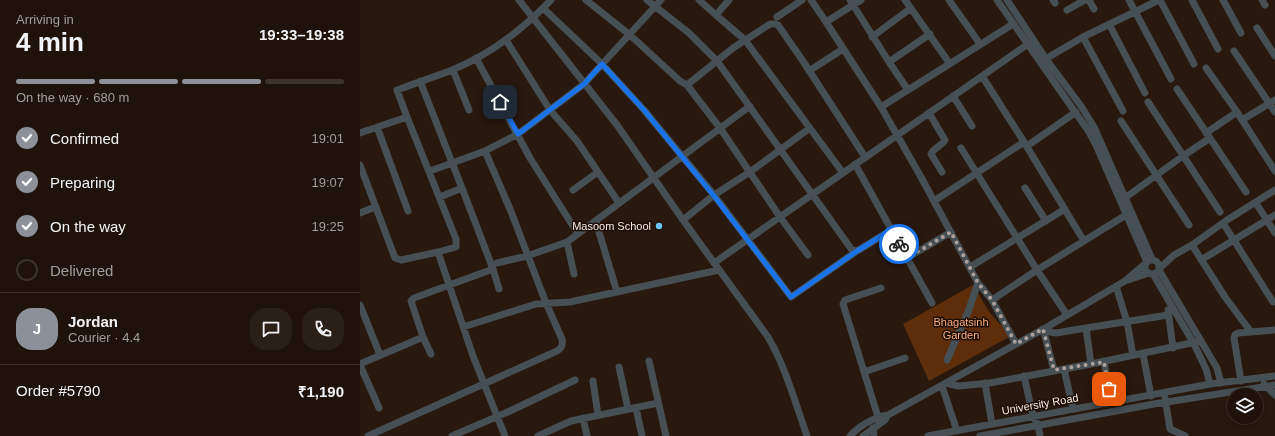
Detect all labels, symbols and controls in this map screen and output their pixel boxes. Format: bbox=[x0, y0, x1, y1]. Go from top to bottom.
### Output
text: Arriving in bbox=[16, 12, 74, 27]
text: 19:33–19:38 bbox=[259, 26, 344, 43]
text: 4 min bbox=[16, 27, 84, 57]
pin bbox=[483, 85, 517, 119]
text: On the way · 680 m bbox=[16, 90, 129, 105]
icon: home bbox=[489, 91, 511, 113]
icon: check bbox=[16, 127, 38, 149]
text: Confirmed bbox=[50, 130, 119, 147]
text: 19:01 bbox=[311, 131, 344, 146]
icon: check bbox=[16, 171, 38, 193]
text: Preparing bbox=[50, 174, 115, 191]
text: 19:07 bbox=[311, 175, 344, 190]
icon: check bbox=[16, 215, 38, 237]
text: On the way bbox=[50, 218, 126, 235]
text: 19:25 bbox=[311, 219, 344, 234]
place label: Masoom School bbox=[572, 220, 651, 232]
marker: Masoom School bbox=[654, 221, 664, 231]
courier bbox=[879, 224, 919, 264]
icon: bike bbox=[888, 233, 910, 255]
text: Delivered bbox=[50, 262, 113, 279]
button: chat bbox=[250, 308, 292, 350]
button: phone bbox=[302, 308, 344, 350]
text: Jordan bbox=[68, 313, 118, 330]
park label: Bhagatsinh Garden bbox=[933, 316, 989, 341]
text: J bbox=[33, 320, 41, 337]
text: Courier · 4.4 bbox=[68, 330, 140, 345]
pin bbox=[1092, 372, 1126, 406]
icon: bag bbox=[1098, 378, 1120, 400]
text: Order #5790 bbox=[16, 382, 100, 399]
text: ₹1,190 bbox=[298, 383, 344, 400]
map controls bbox=[1227, 388, 1263, 424]
button: layers bbox=[1227, 388, 1263, 424]
street label: University Road bbox=[1001, 391, 1079, 417]

